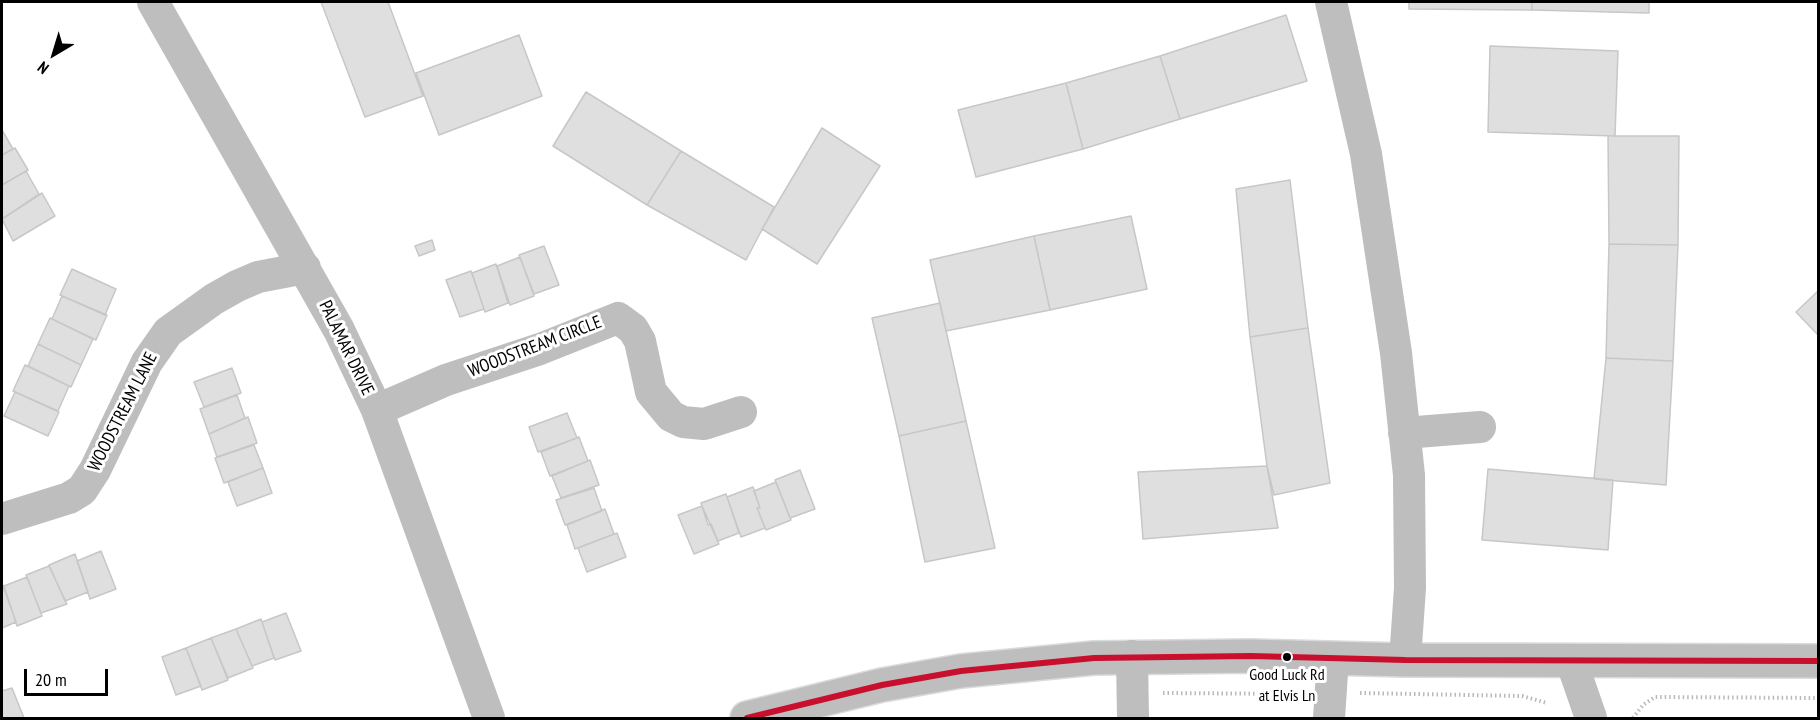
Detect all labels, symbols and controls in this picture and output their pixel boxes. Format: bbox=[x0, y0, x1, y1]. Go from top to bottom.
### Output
north arrow bbox=[24, 24, 84, 84]
text: N bbox=[33, 58, 52, 79]
street label: PALAMAR DRIVE bbox=[314, 297, 378, 399]
street label: WOODSTREAM CIRCLE bbox=[465, 312, 605, 382]
street label: WOODSTREAM LANE bbox=[84, 349, 162, 475]
marker: Good Luck Rd at Elvis Ln bbox=[1281, 651, 1293, 663]
scale bar bbox=[27, 657, 111, 695]
place label: Good Luck Rd at Elvis Ln bbox=[1249, 665, 1325, 703]
text: 20 m bbox=[35, 668, 67, 691]

